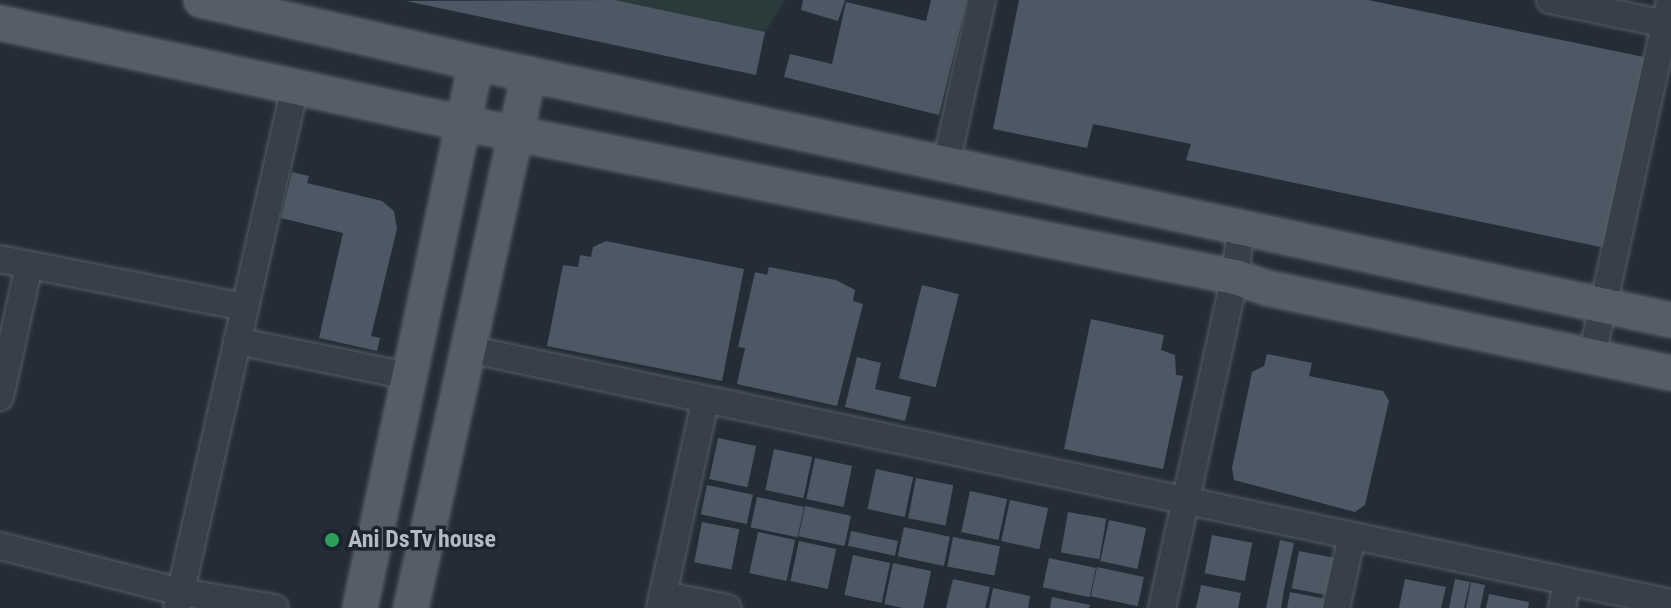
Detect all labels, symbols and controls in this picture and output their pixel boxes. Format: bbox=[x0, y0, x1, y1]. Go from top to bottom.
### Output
place label: Ani DsTv house bbox=[348, 526, 496, 554]
marker: Ani DsTv house bbox=[323, 531, 341, 549]

